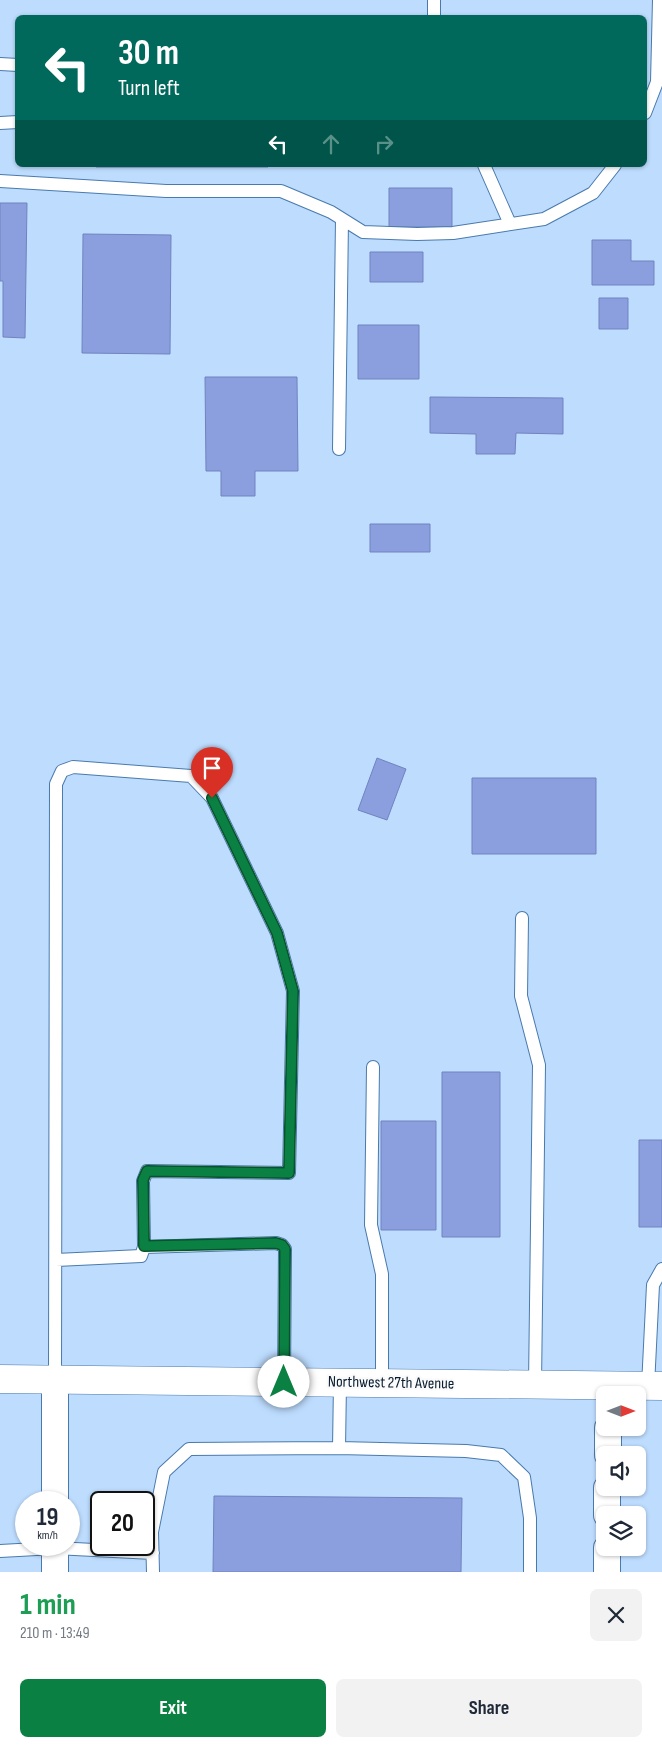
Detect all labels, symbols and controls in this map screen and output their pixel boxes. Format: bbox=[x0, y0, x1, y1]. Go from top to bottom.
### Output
text: 30 m bbox=[118, 32, 179, 75]
icon: left bbox=[35, 35, 100, 100]
text: Turn left bbox=[118, 75, 180, 102]
icon: left bbox=[264, 130, 292, 158]
icon: ahead bbox=[317, 130, 345, 158]
icon: right bbox=[370, 130, 398, 158]
pin bbox=[191, 747, 233, 798]
icon: arrive bbox=[198, 754, 226, 782]
position arrow bbox=[257, 1355, 309, 1407]
street label: Northwest 27th Avenue bbox=[328, 1372, 454, 1394]
north arrow bbox=[596, 1386, 646, 1436]
map controls bbox=[596, 1386, 646, 1556]
button: sound bbox=[596, 1446, 646, 1496]
speed limit sign: 20 bbox=[90, 1491, 155, 1556]
text: 19 bbox=[37, 1502, 58, 1533]
button: layers bbox=[596, 1506, 646, 1556]
text: km/h bbox=[37, 1528, 58, 1543]
text: 1 min bbox=[20, 1587, 76, 1623]
button: close bbox=[590, 1589, 642, 1641]
text: 210 m · 13:49 bbox=[20, 1624, 90, 1643]
button: Exit bbox=[20, 1679, 326, 1737]
button: Share bbox=[336, 1679, 642, 1737]

